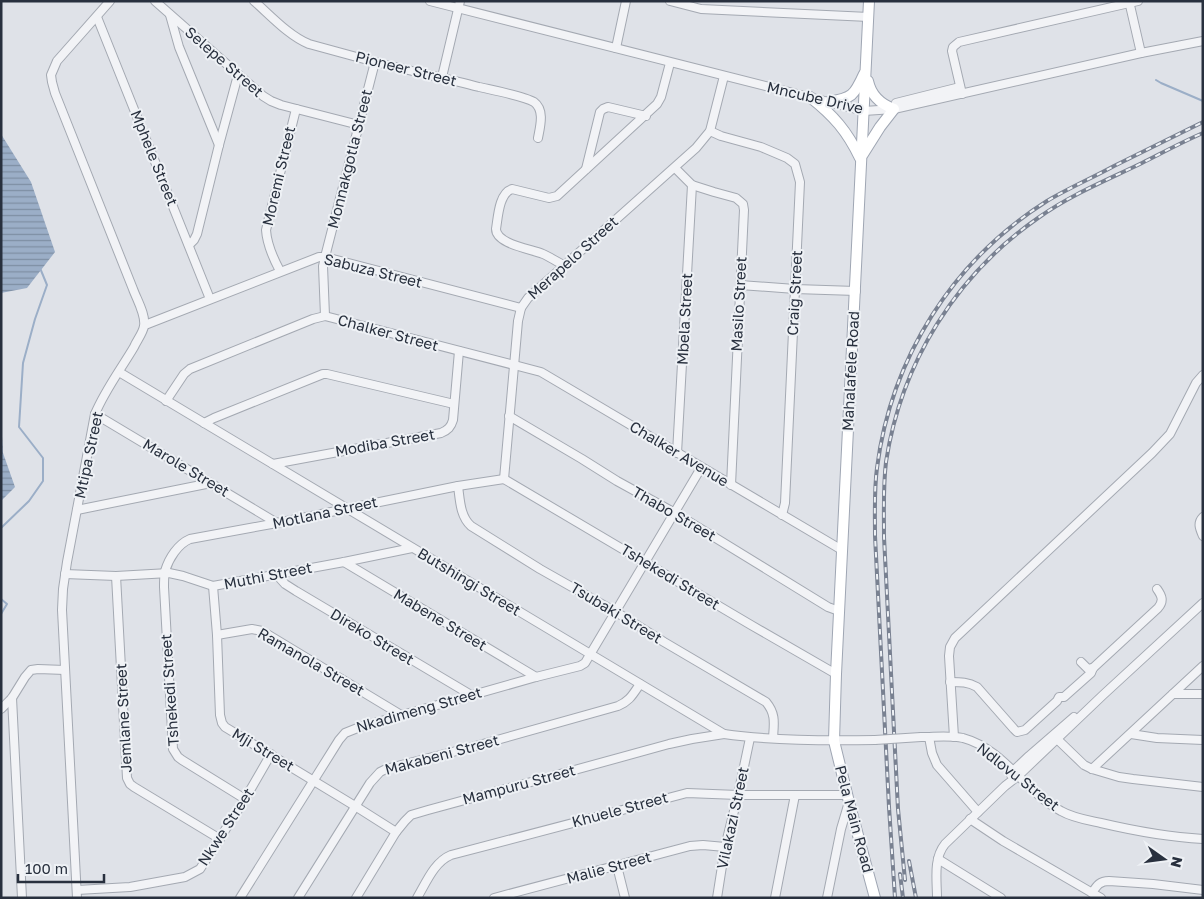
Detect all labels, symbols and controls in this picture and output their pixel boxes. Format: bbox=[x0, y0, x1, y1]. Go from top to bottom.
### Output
street label: Selepe Street bbox=[182, 22, 267, 100]
street label: Pioneer Street bbox=[354, 47, 459, 89]
street label: Mncube Drive bbox=[765, 77, 865, 117]
street label: Monnakgotla Street bbox=[323, 87, 375, 230]
street label: Mphele Street bbox=[128, 107, 182, 208]
street label: Moremi Street bbox=[258, 124, 298, 227]
street label: Merapelo Street bbox=[523, 212, 621, 303]
street label: Sabuza Street bbox=[322, 249, 424, 291]
street label: Craig Street bbox=[783, 250, 805, 336]
street label: Masilo Street bbox=[727, 256, 749, 352]
street label: Mbela Street bbox=[673, 272, 695, 365]
street label: Chalker Street bbox=[336, 310, 441, 354]
street label: Mahalafele Road bbox=[838, 310, 862, 431]
street label: Mtipa Street bbox=[70, 410, 106, 500]
street label: Chalker Avenue bbox=[627, 417, 732, 490]
street label: Modiba Street bbox=[334, 424, 436, 460]
street label: Marole Street bbox=[140, 434, 233, 500]
street label: Thabo Street bbox=[630, 482, 719, 544]
street label: Motlana Street bbox=[271, 492, 379, 532]
street label: Tshekedi Street bbox=[618, 539, 723, 613]
street label: Butshingi Street bbox=[415, 543, 524, 619]
street label: Muthi Street bbox=[222, 558, 313, 592]
street label: Tsubaki Street bbox=[567, 578, 666, 647]
street label: Mabene Street bbox=[391, 584, 490, 654]
street label: Direko Street bbox=[327, 604, 418, 668]
street label: Ramanola Street bbox=[255, 623, 368, 699]
street label: Tshekedi Street bbox=[156, 633, 182, 747]
street label: Jemlane Street bbox=[111, 663, 135, 773]
street label: Nkadimeng Street bbox=[354, 682, 484, 736]
street label: Mji Street bbox=[229, 724, 298, 775]
street label: Makabeni Street bbox=[383, 730, 501, 778]
street label: Ndlovu Street bbox=[974, 738, 1063, 814]
street label: Mampuru Street bbox=[460, 760, 577, 808]
street label: Pela Main Road bbox=[832, 763, 878, 874]
street label: Vilakazi Street bbox=[712, 765, 752, 871]
street label: Nkwe Street bbox=[193, 784, 257, 869]
street label: Khuele Street bbox=[570, 788, 670, 831]
north arrow bbox=[1139, 834, 1189, 884]
street label: Malie Street bbox=[564, 847, 653, 887]
scale bar bbox=[18, 852, 104, 884]
text: N bbox=[1168, 855, 1187, 869]
text: 100 m bbox=[25, 859, 68, 877]

